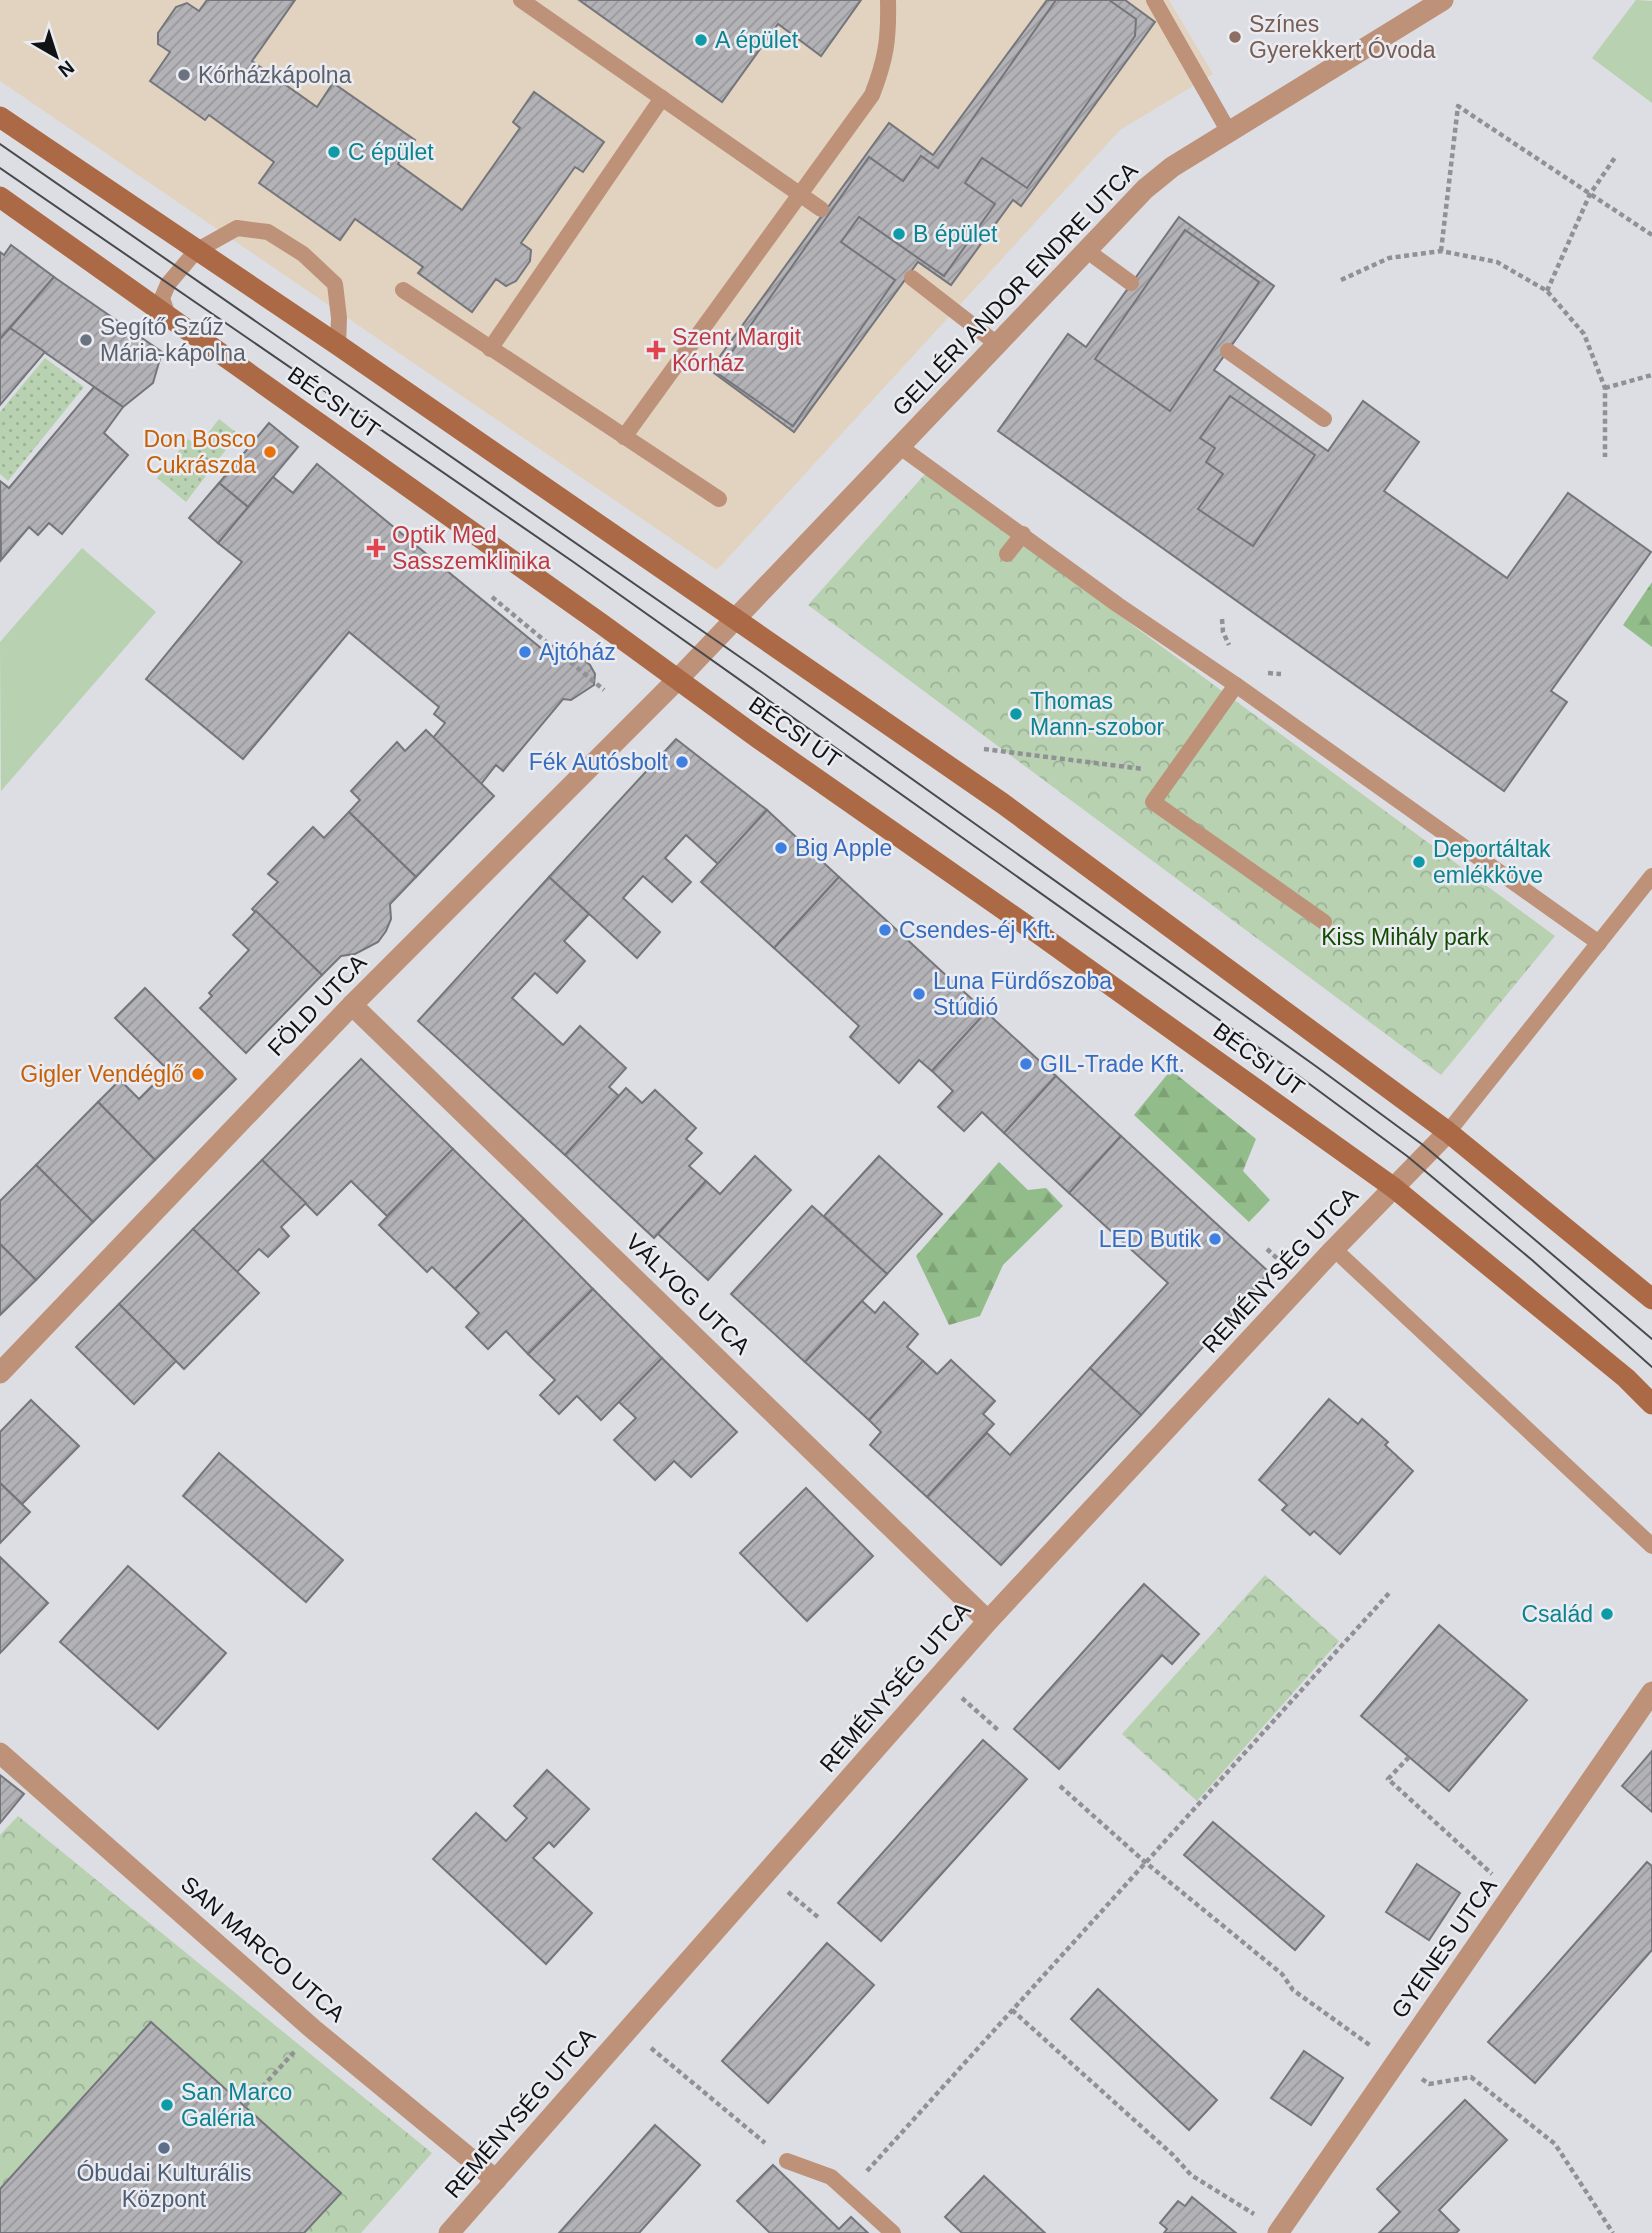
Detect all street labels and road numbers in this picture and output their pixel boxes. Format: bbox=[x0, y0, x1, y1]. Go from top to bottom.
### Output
street label: GELLÉRI ANDOR ENDRE UTCA bbox=[887, 157, 1143, 421]
street label: BÉCSI ÚT bbox=[283, 361, 385, 443]
street label: BÉCSI ÚT bbox=[744, 691, 846, 773]
street label: FÖLD UTCA bbox=[262, 949, 372, 1061]
street label: BÉCSI ÚT bbox=[1208, 1017, 1310, 1101]
street label: REMÉNYSÉG UTCA bbox=[1197, 1182, 1364, 1358]
street label: VÁLYOG UTCA bbox=[621, 1228, 756, 1360]
street label: REMÉNYSÉG UTCA bbox=[814, 1596, 976, 1777]
street label: SAN MARCO UTCA bbox=[176, 1871, 351, 2028]
street label: GYENES UTCA bbox=[1386, 1872, 1502, 2023]
street label: REMÉNYSÉG UTCA bbox=[439, 2022, 601, 2203]

